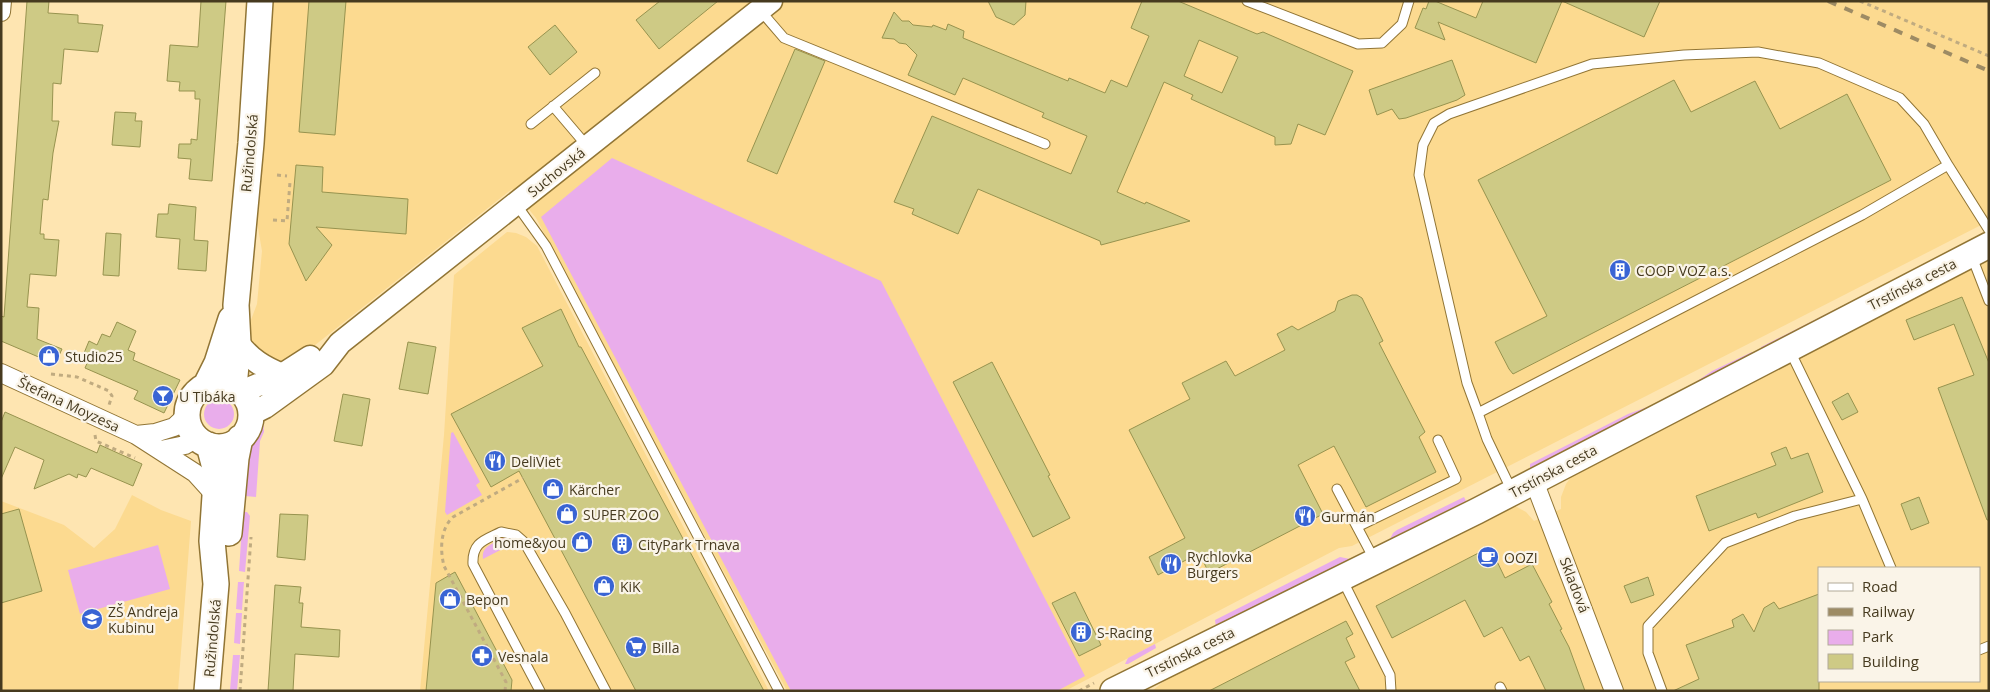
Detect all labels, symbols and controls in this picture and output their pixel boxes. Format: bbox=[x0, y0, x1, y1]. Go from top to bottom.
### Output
street label: Ružindolská bbox=[236, 113, 262, 193]
street label: Suchovská bbox=[523, 143, 589, 201]
street label: Trstínska cesta bbox=[1865, 254, 1959, 314]
building icon: COOP VOZ a.s. bbox=[1608, 258, 1632, 282]
place label: COOP VOZ a.s. bbox=[1636, 261, 1731, 280]
shop icon: Studio25 bbox=[37, 344, 61, 368]
place label: Studio25 bbox=[65, 347, 123, 366]
street label: Štefana Moyzesa bbox=[15, 372, 123, 436]
bar icon: U Tibáka bbox=[151, 384, 175, 408]
place label: U Tibáka bbox=[179, 387, 236, 406]
street label: Trstínska cesta bbox=[1506, 440, 1600, 502]
restaurant icon: DeliViet bbox=[483, 449, 507, 473]
place label: DeliViet bbox=[511, 452, 561, 471]
shop icon: Kärcher bbox=[541, 477, 565, 501]
place label: Kärcher bbox=[569, 480, 620, 499]
shop icon: SUPER ZOO bbox=[555, 502, 579, 526]
restaurant icon: Gurmán bbox=[1293, 504, 1317, 528]
place label: SUPER ZOO bbox=[583, 505, 659, 524]
place label: Gurmán bbox=[1321, 507, 1375, 526]
shop icon: home&you bbox=[570, 530, 594, 554]
building icon: CityPark Trnava bbox=[610, 532, 634, 556]
place label: home&you bbox=[494, 533, 566, 552]
place label: CityPark Trnava bbox=[638, 535, 740, 554]
cafe icon: OOZI bbox=[1476, 545, 1500, 569]
place label: Rychlovka Burgers bbox=[1187, 547, 1252, 582]
place label: OOZI bbox=[1504, 548, 1538, 567]
restaurant icon: Rychlovka Burgers bbox=[1159, 552, 1183, 576]
street label: Skladová bbox=[1556, 554, 1594, 616]
legend bbox=[1818, 567, 1980, 682]
shop icon: KiK bbox=[592, 574, 616, 598]
text: Road bbox=[1862, 576, 1898, 596]
place label: KiK bbox=[620, 577, 641, 596]
shop icon: Bepon bbox=[438, 587, 462, 611]
place label: Bepon bbox=[466, 590, 508, 609]
street label: Ružindolská bbox=[199, 598, 225, 678]
text: Railway bbox=[1862, 601, 1915, 621]
place label: ZŠ Andreja Kubinu bbox=[108, 602, 178, 637]
school or university icon: ZŠ Andreja Kubinu bbox=[80, 607, 104, 631]
building icon: S-Racing bbox=[1069, 620, 1093, 644]
street label: Trstínska cesta bbox=[1142, 622, 1238, 682]
place label: S-Racing bbox=[1097, 623, 1152, 642]
text: Park bbox=[1862, 626, 1893, 646]
supermarket icon: Billa bbox=[624, 635, 648, 659]
place label: Billa bbox=[652, 638, 679, 657]
pharmacy icon: Vesnala bbox=[470, 644, 494, 668]
place label: Vesnala bbox=[498, 647, 549, 666]
text: Building bbox=[1862, 651, 1919, 671]

